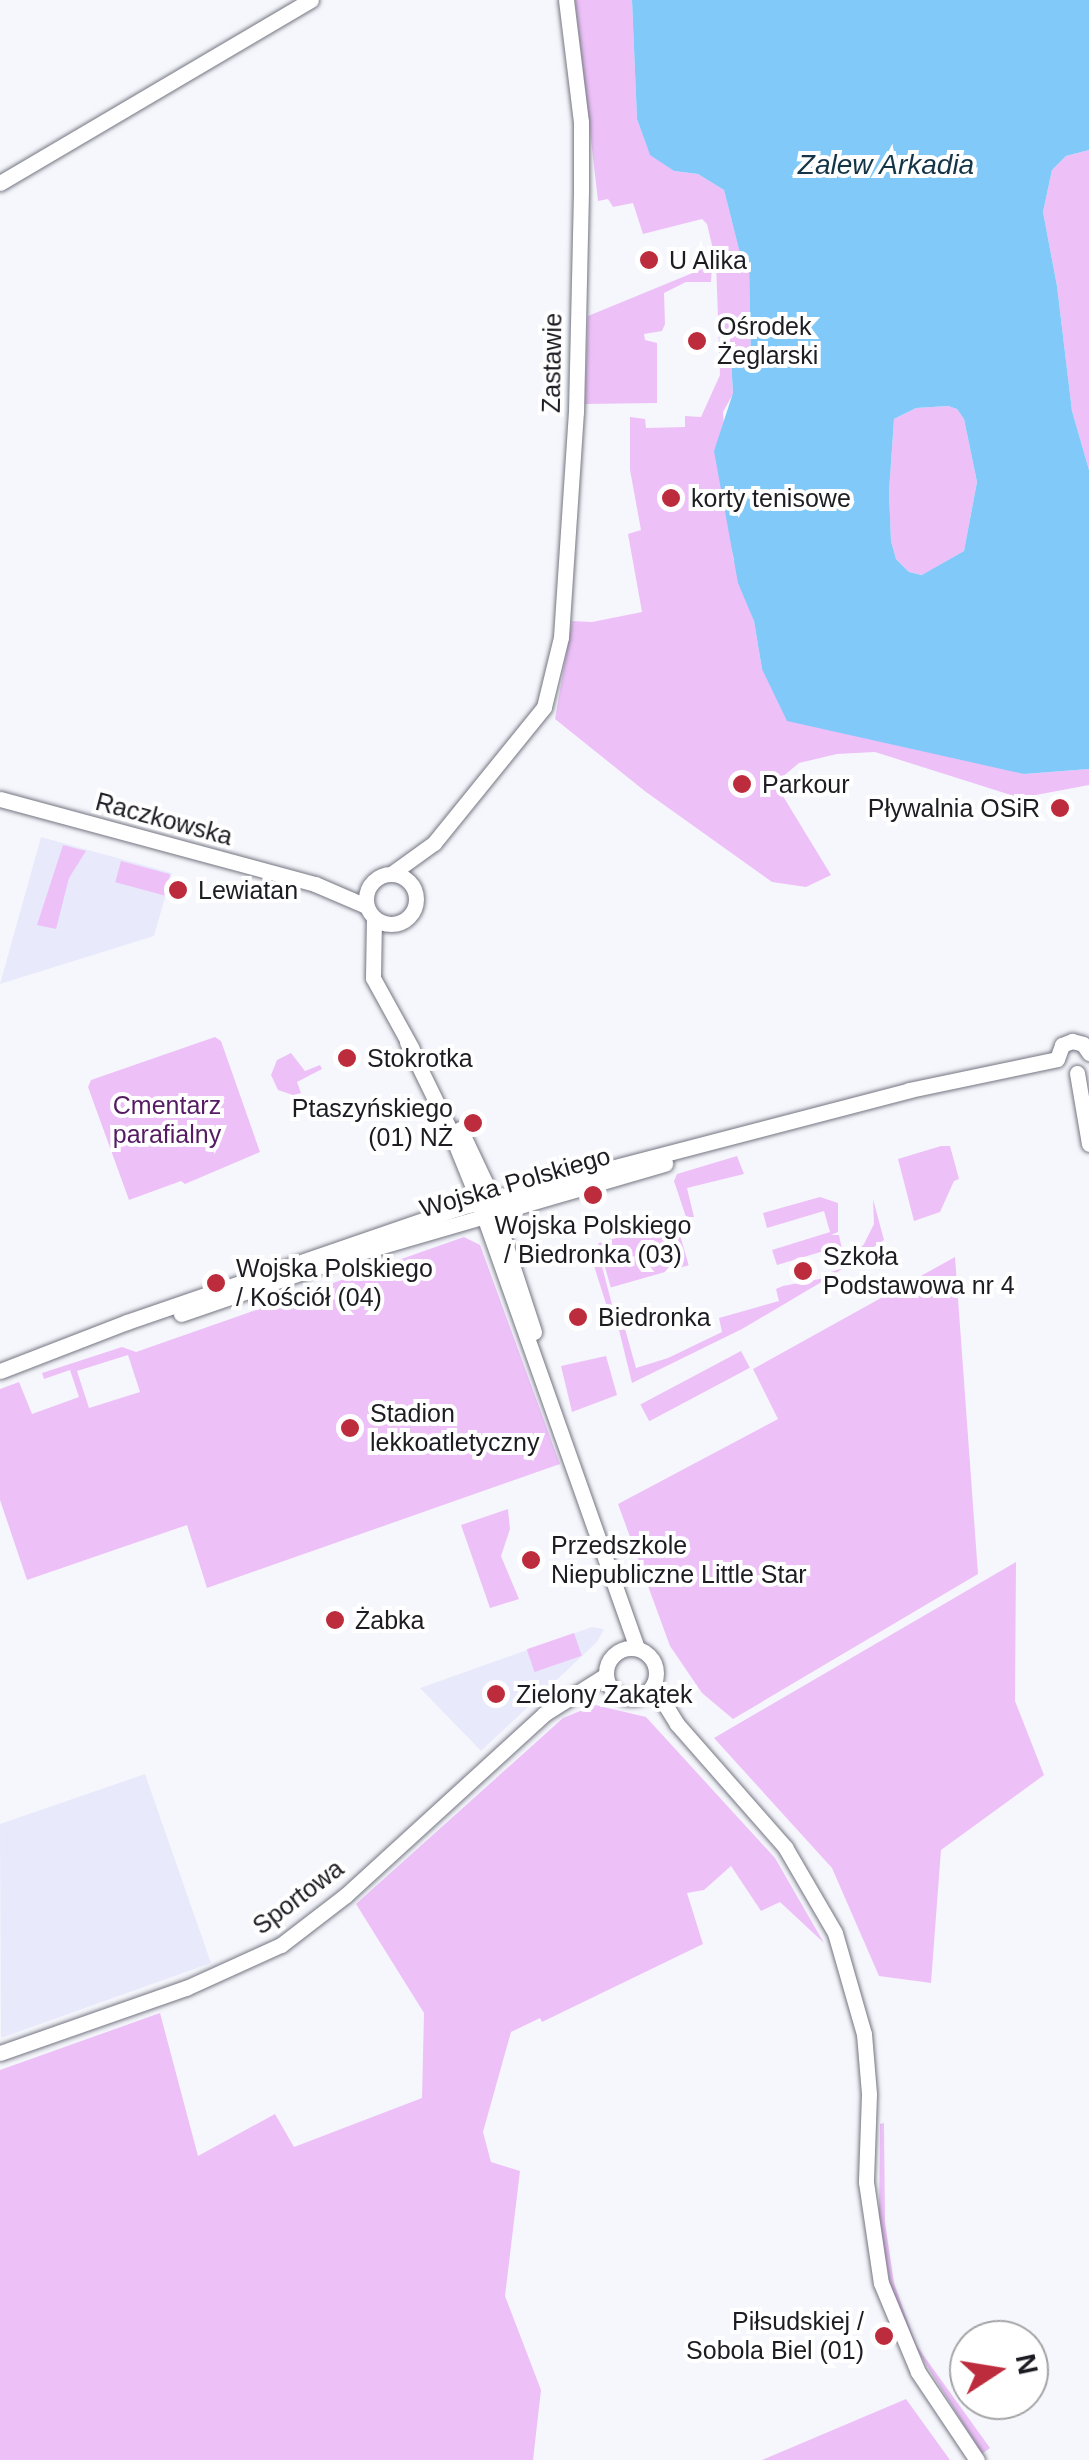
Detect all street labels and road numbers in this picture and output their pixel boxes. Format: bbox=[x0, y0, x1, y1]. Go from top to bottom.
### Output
street label: Zastawie bbox=[536, 313, 568, 413]
street label: Raczkowska bbox=[92, 786, 236, 852]
street label: Wojska Polskiego bbox=[416, 1140, 614, 1224]
street label: Sportowa bbox=[247, 1853, 349, 1941]

